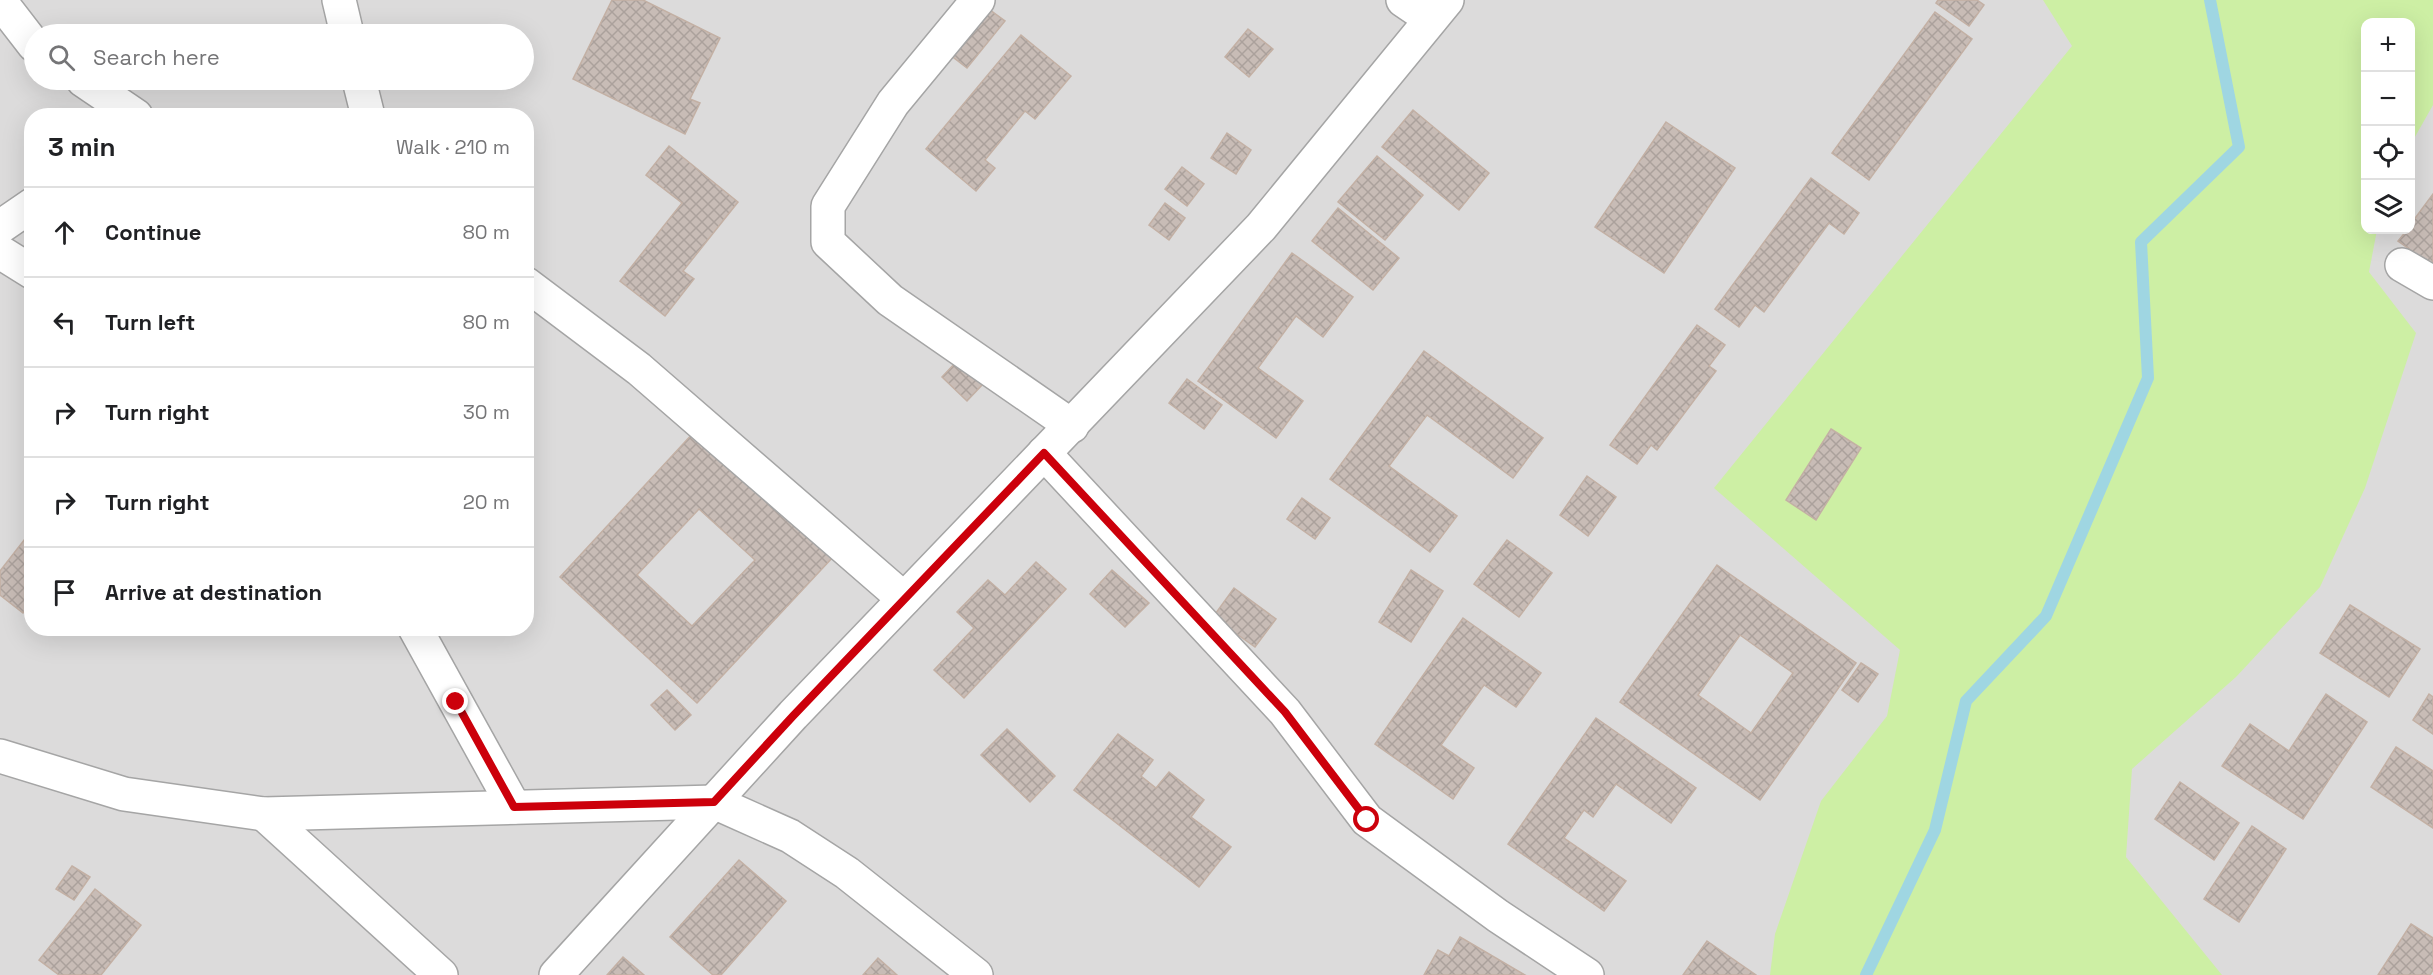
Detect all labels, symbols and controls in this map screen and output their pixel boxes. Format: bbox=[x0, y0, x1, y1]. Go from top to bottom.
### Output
map controls bbox=[2361, 18, 2415, 234]
button: + bbox=[2361, 18, 2415, 72]
search box bbox=[24, 24, 534, 90]
icon: search bbox=[45, 41, 78, 74]
text: Search here bbox=[93, 43, 220, 71]
button: − bbox=[2361, 72, 2415, 126]
button: locate bbox=[2361, 126, 2415, 180]
text: 3 min bbox=[48, 130, 116, 164]
text: Walk · 210 m bbox=[396, 134, 510, 160]
button: layers bbox=[2361, 180, 2415, 234]
icon: ahead bbox=[48, 216, 81, 249]
text: Continue bbox=[105, 218, 201, 246]
text: 80 m bbox=[462, 219, 510, 245]
icon: left bbox=[48, 306, 81, 339]
text: Turn left bbox=[105, 308, 195, 336]
text: 80 m bbox=[462, 309, 510, 335]
icon: right bbox=[48, 396, 81, 429]
text: Turn right bbox=[105, 398, 210, 426]
text: 30 m bbox=[463, 399, 510, 425]
icon: right bbox=[48, 486, 81, 519]
text: Turn right bbox=[105, 488, 210, 516]
text: 20 m bbox=[463, 489, 510, 515]
icon: arrive bbox=[48, 576, 81, 609]
text: Arrive at destination bbox=[105, 578, 322, 606]
route end bbox=[442, 688, 468, 714]
route start bbox=[1353, 806, 1379, 832]

